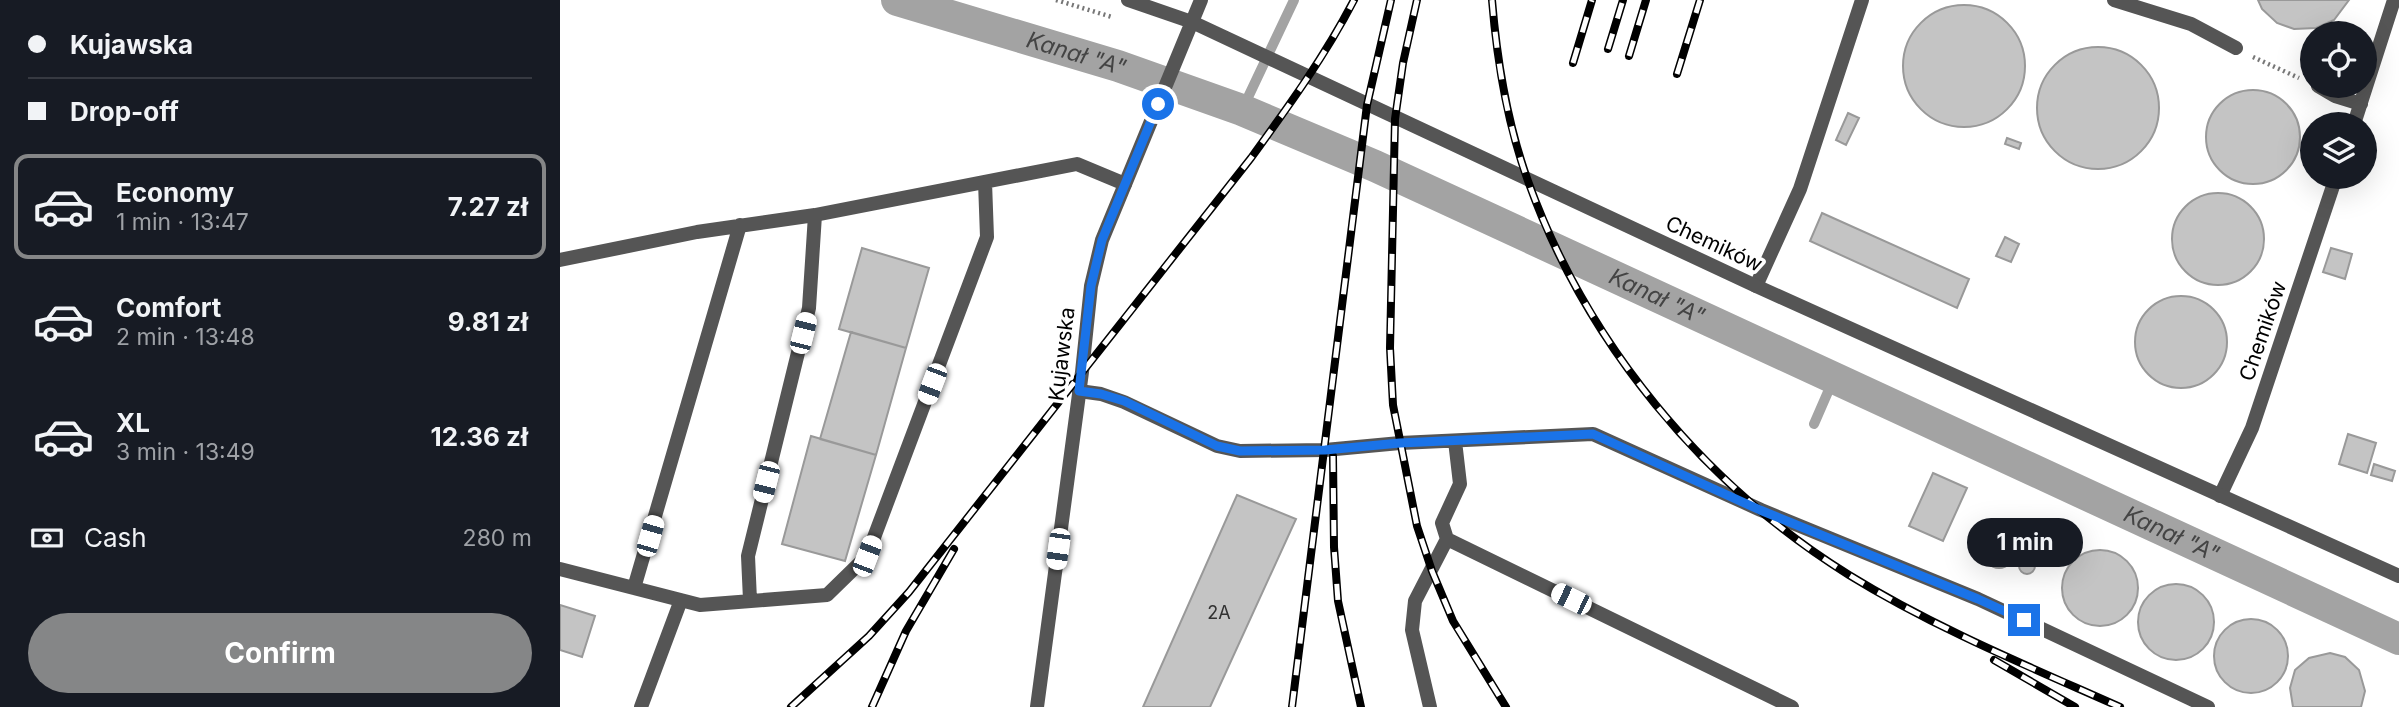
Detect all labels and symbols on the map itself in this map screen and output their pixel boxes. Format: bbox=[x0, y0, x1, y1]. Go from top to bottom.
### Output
water label: Kanał "A" bbox=[1023, 25, 1130, 82]
route start bbox=[1142, 88, 1174, 120]
street label: Chemików bbox=[1662, 210, 1767, 277]
water label: Kanał "A" bbox=[1605, 262, 1709, 330]
street label: Chemików bbox=[2234, 278, 2291, 384]
street label: Kujawska bbox=[1043, 306, 1080, 402]
car bbox=[788, 310, 819, 356]
car bbox=[915, 361, 950, 407]
car bbox=[751, 459, 782, 505]
water label: Kanał "A" bbox=[2119, 500, 2224, 568]
car bbox=[635, 513, 666, 559]
callout: 1 min bbox=[1966, 518, 2082, 568]
car bbox=[1045, 527, 1072, 571]
car bbox=[850, 533, 885, 579]
car bbox=[1548, 580, 1595, 618]
house number: 2A bbox=[1207, 602, 1231, 623]
route end bbox=[2008, 604, 2040, 636]

